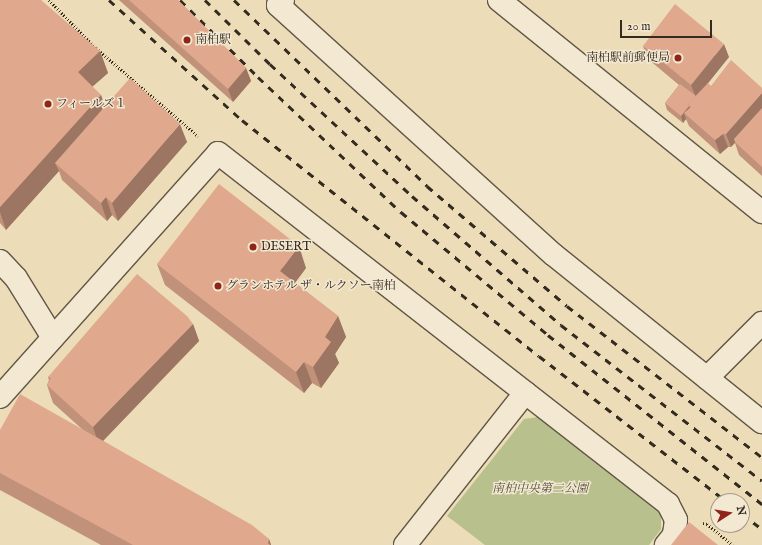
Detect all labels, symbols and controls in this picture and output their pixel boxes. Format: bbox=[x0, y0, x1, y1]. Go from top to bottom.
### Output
scale bar bbox=[622, 12, 714, 38]
text: 20 m bbox=[627, 19, 650, 34]
place label: 南柏駅 bbox=[195, 33, 231, 47]
marker: 南柏駅 bbox=[182, 35, 192, 45]
place label: 南柏駅前郵便局 bbox=[586, 51, 670, 65]
marker: 南柏駅前郵便局 bbox=[673, 53, 683, 63]
place label: フィールズ１ bbox=[56, 97, 128, 111]
marker: フィールズ１ bbox=[43, 99, 53, 109]
place label: DESERT bbox=[261, 240, 311, 254]
marker: DESERT bbox=[248, 242, 258, 252]
place label: グランホテル ザ・ルクソー南柏 bbox=[226, 279, 397, 293]
marker: グランホテル ザ・ルクソー南柏 bbox=[213, 281, 223, 291]
park label: 南柏中央第二公園 bbox=[492, 482, 588, 496]
north arrow bbox=[710, 493, 750, 533]
text: N bbox=[733, 505, 749, 517]

